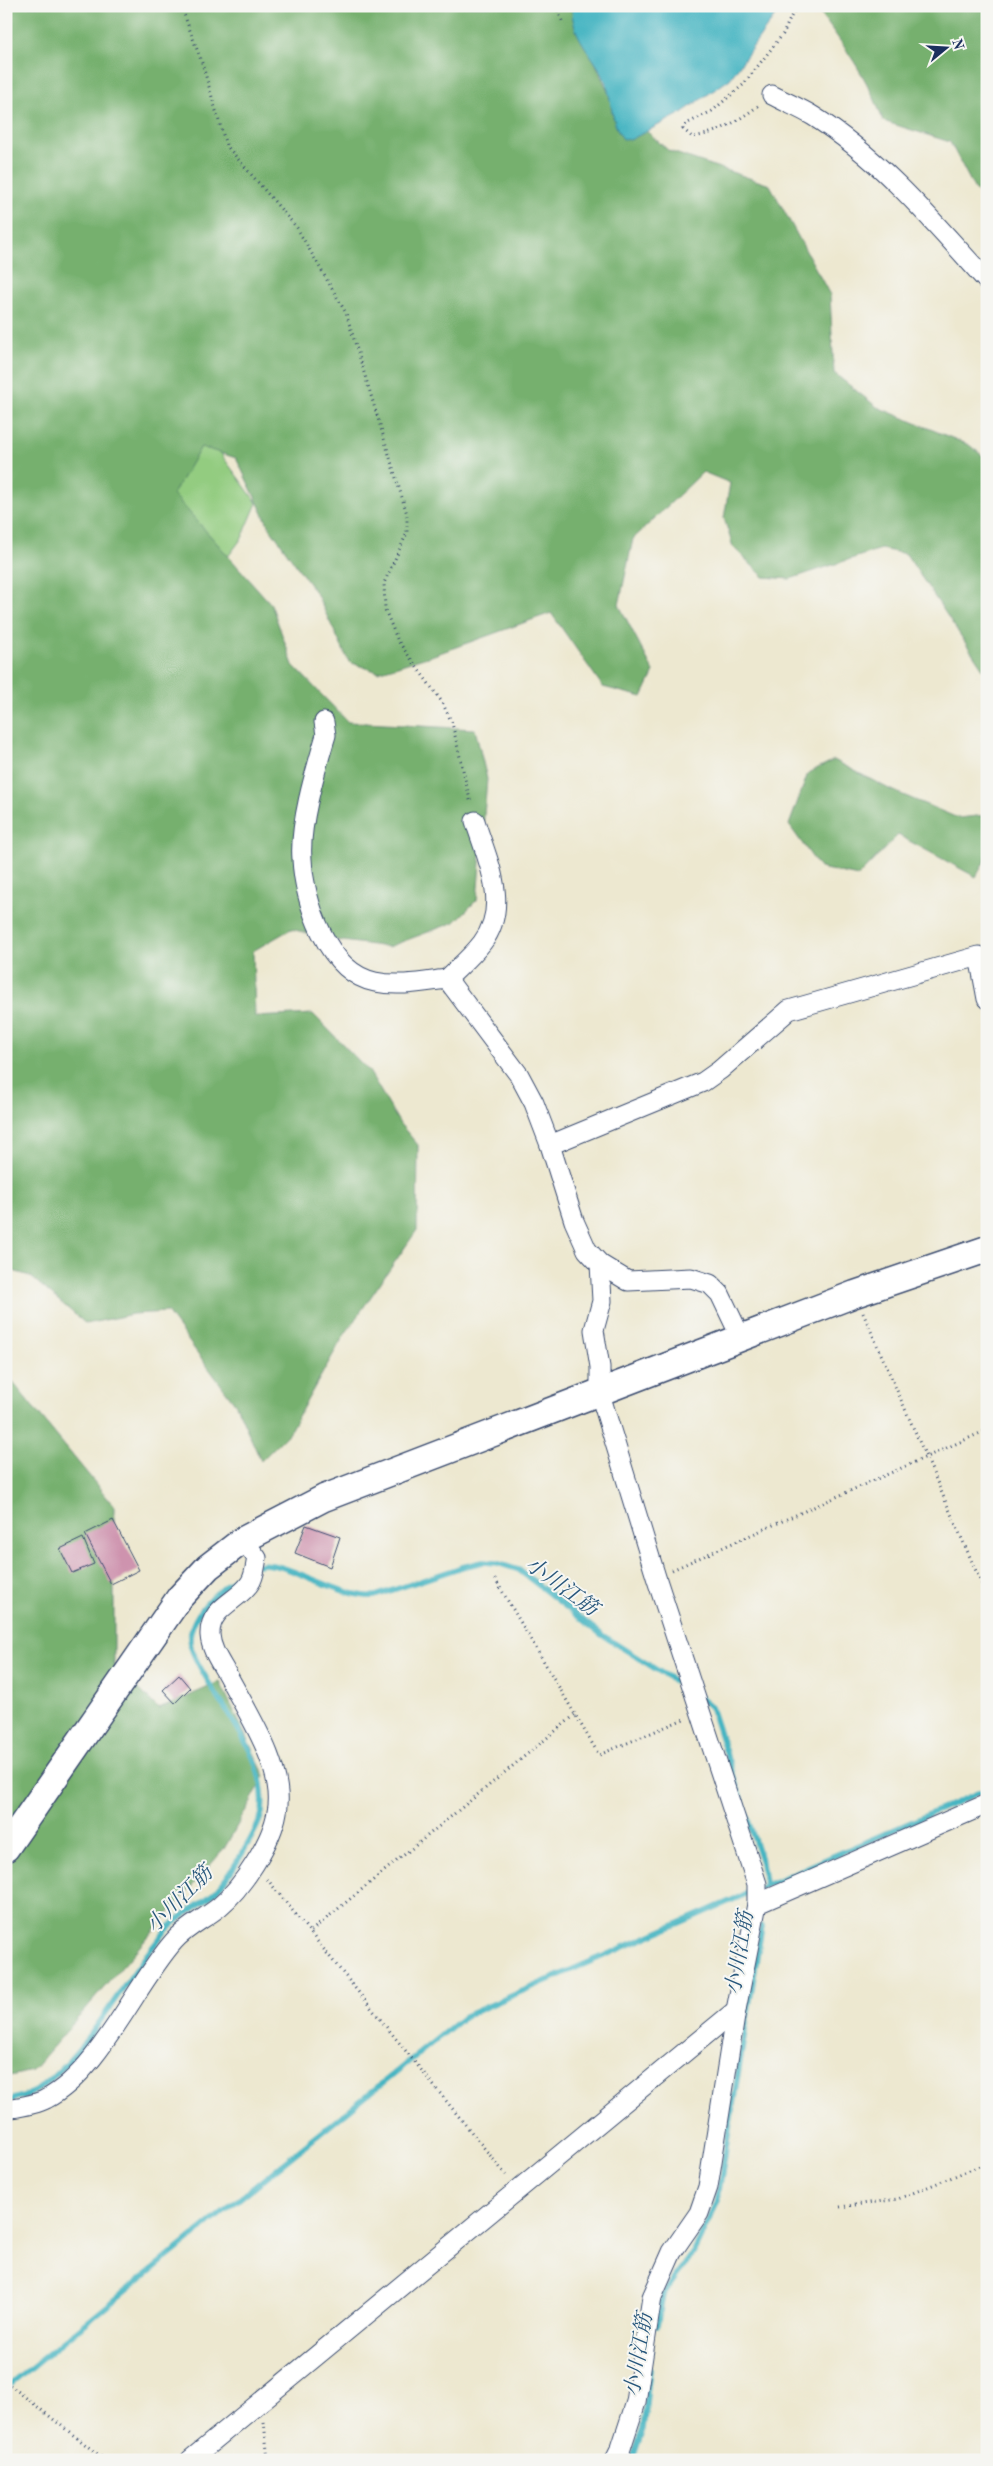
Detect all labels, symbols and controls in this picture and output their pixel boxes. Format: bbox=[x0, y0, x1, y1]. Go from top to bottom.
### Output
north arrow bbox=[920, 22, 970, 72]
text: N bbox=[949, 37, 966, 52]
water label: 小川江筋 bbox=[521, 1552, 605, 1622]
water label: 小川江筋 bbox=[142, 1859, 219, 1937]
water label: 小川江筋 bbox=[722, 1907, 758, 1996]
water label: 小川江筋 bbox=[621, 2309, 657, 2398]

